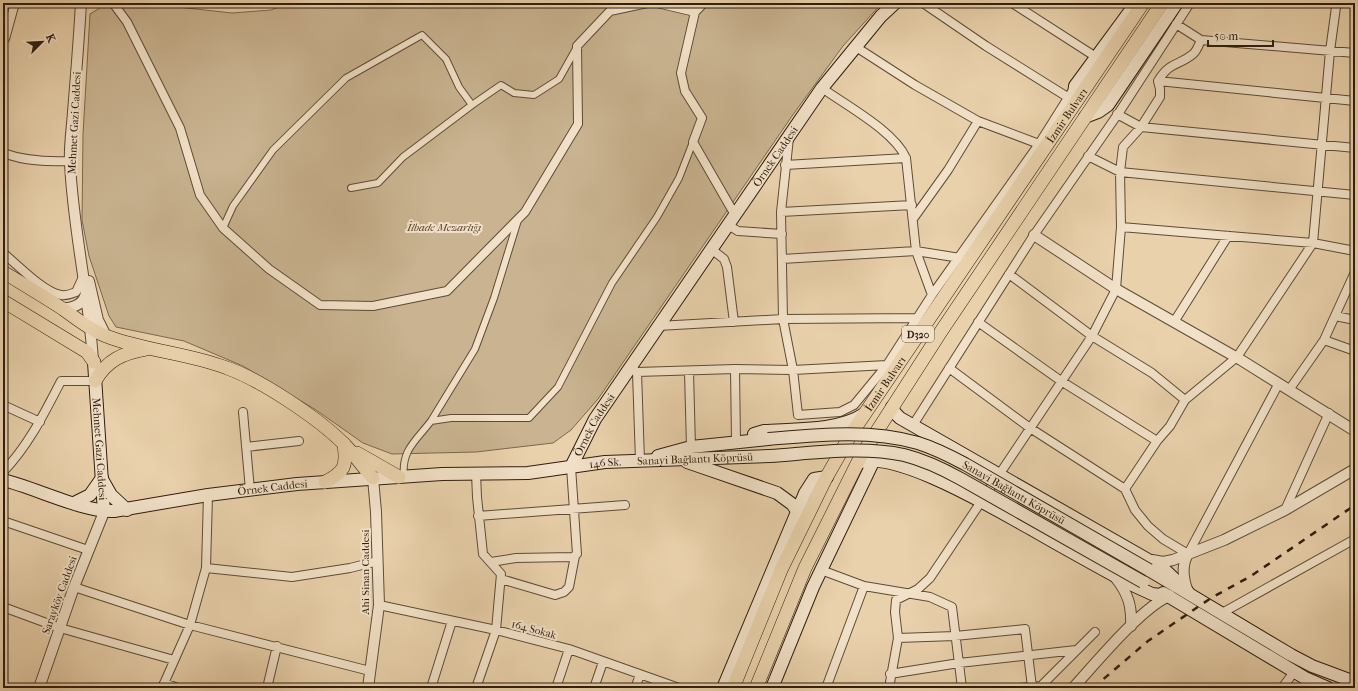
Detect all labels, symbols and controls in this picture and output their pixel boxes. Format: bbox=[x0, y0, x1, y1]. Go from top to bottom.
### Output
north arrow bbox=[22, 22, 62, 62]
scale bar bbox=[1208, 22, 1273, 48]
text: 50 m bbox=[1214, 29, 1238, 43]
text: K bbox=[43, 32, 59, 45]
street label: Mehmet Gazi Caddesi bbox=[65, 71, 84, 175]
street label: İzmir Bulvarı bbox=[1044, 85, 1091, 146]
street label: Örnek Caddesi bbox=[750, 123, 801, 189]
park label: İlbade Mezarlığı bbox=[406, 221, 481, 234]
road number: D320 bbox=[902, 326, 934, 342]
street label: İzmir Bulvarı bbox=[862, 354, 909, 414]
street label: Örnek Caddesi bbox=[571, 391, 618, 459]
street label: Mehmet Gazi Caddesi bbox=[89, 397, 109, 501]
street label: Sanayi Bağlantı Köprüsü bbox=[637, 451, 754, 468]
street label: 146 Sk. bbox=[588, 455, 622, 471]
street label: Sanayi Bağlantı Köprüsü bbox=[960, 458, 1068, 528]
street label: Örnek Caddesi bbox=[237, 477, 309, 498]
street label: Ahi Sinan Caddesi bbox=[359, 529, 372, 616]
street label: Sarayköy Caddesi bbox=[39, 554, 80, 636]
street label: 164 Sokak bbox=[510, 617, 558, 642]

